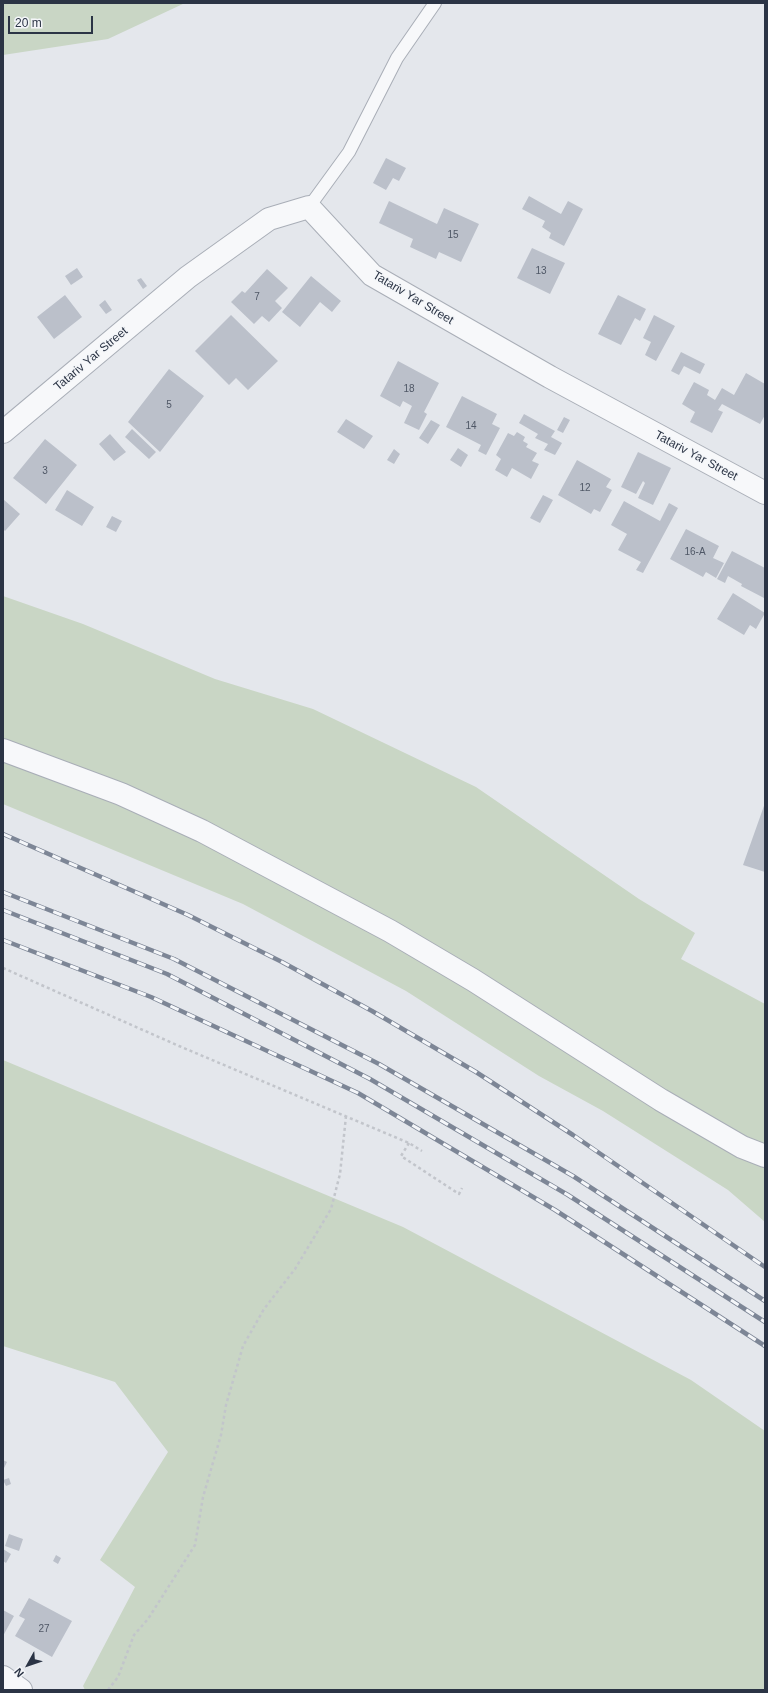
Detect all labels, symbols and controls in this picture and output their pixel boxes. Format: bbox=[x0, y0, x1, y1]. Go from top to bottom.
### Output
scale bar bbox=[10, 8, 95, 34]
text: 20 m bbox=[15, 16, 42, 30]
house number: 15 bbox=[447, 229, 459, 241]
house number: 13 bbox=[535, 265, 547, 277]
street label: Tatariv Yar Street bbox=[370, 268, 456, 328]
house number: 7 bbox=[254, 291, 260, 303]
street label: Tatariv Yar Street bbox=[51, 324, 131, 394]
house number: 18 bbox=[403, 383, 415, 395]
house number: 5 bbox=[166, 399, 172, 411]
house number: 14 bbox=[465, 420, 477, 432]
street label: Tatariv Yar Street bbox=[652, 428, 740, 484]
house number: 3 bbox=[42, 465, 48, 477]
house number: 12 bbox=[579, 482, 591, 494]
house number: 16-А bbox=[684, 546, 706, 558]
house number: 27 bbox=[38, 1623, 50, 1635]
north arrow bbox=[8, 1645, 48, 1685]
text: N bbox=[12, 1666, 26, 1680]

